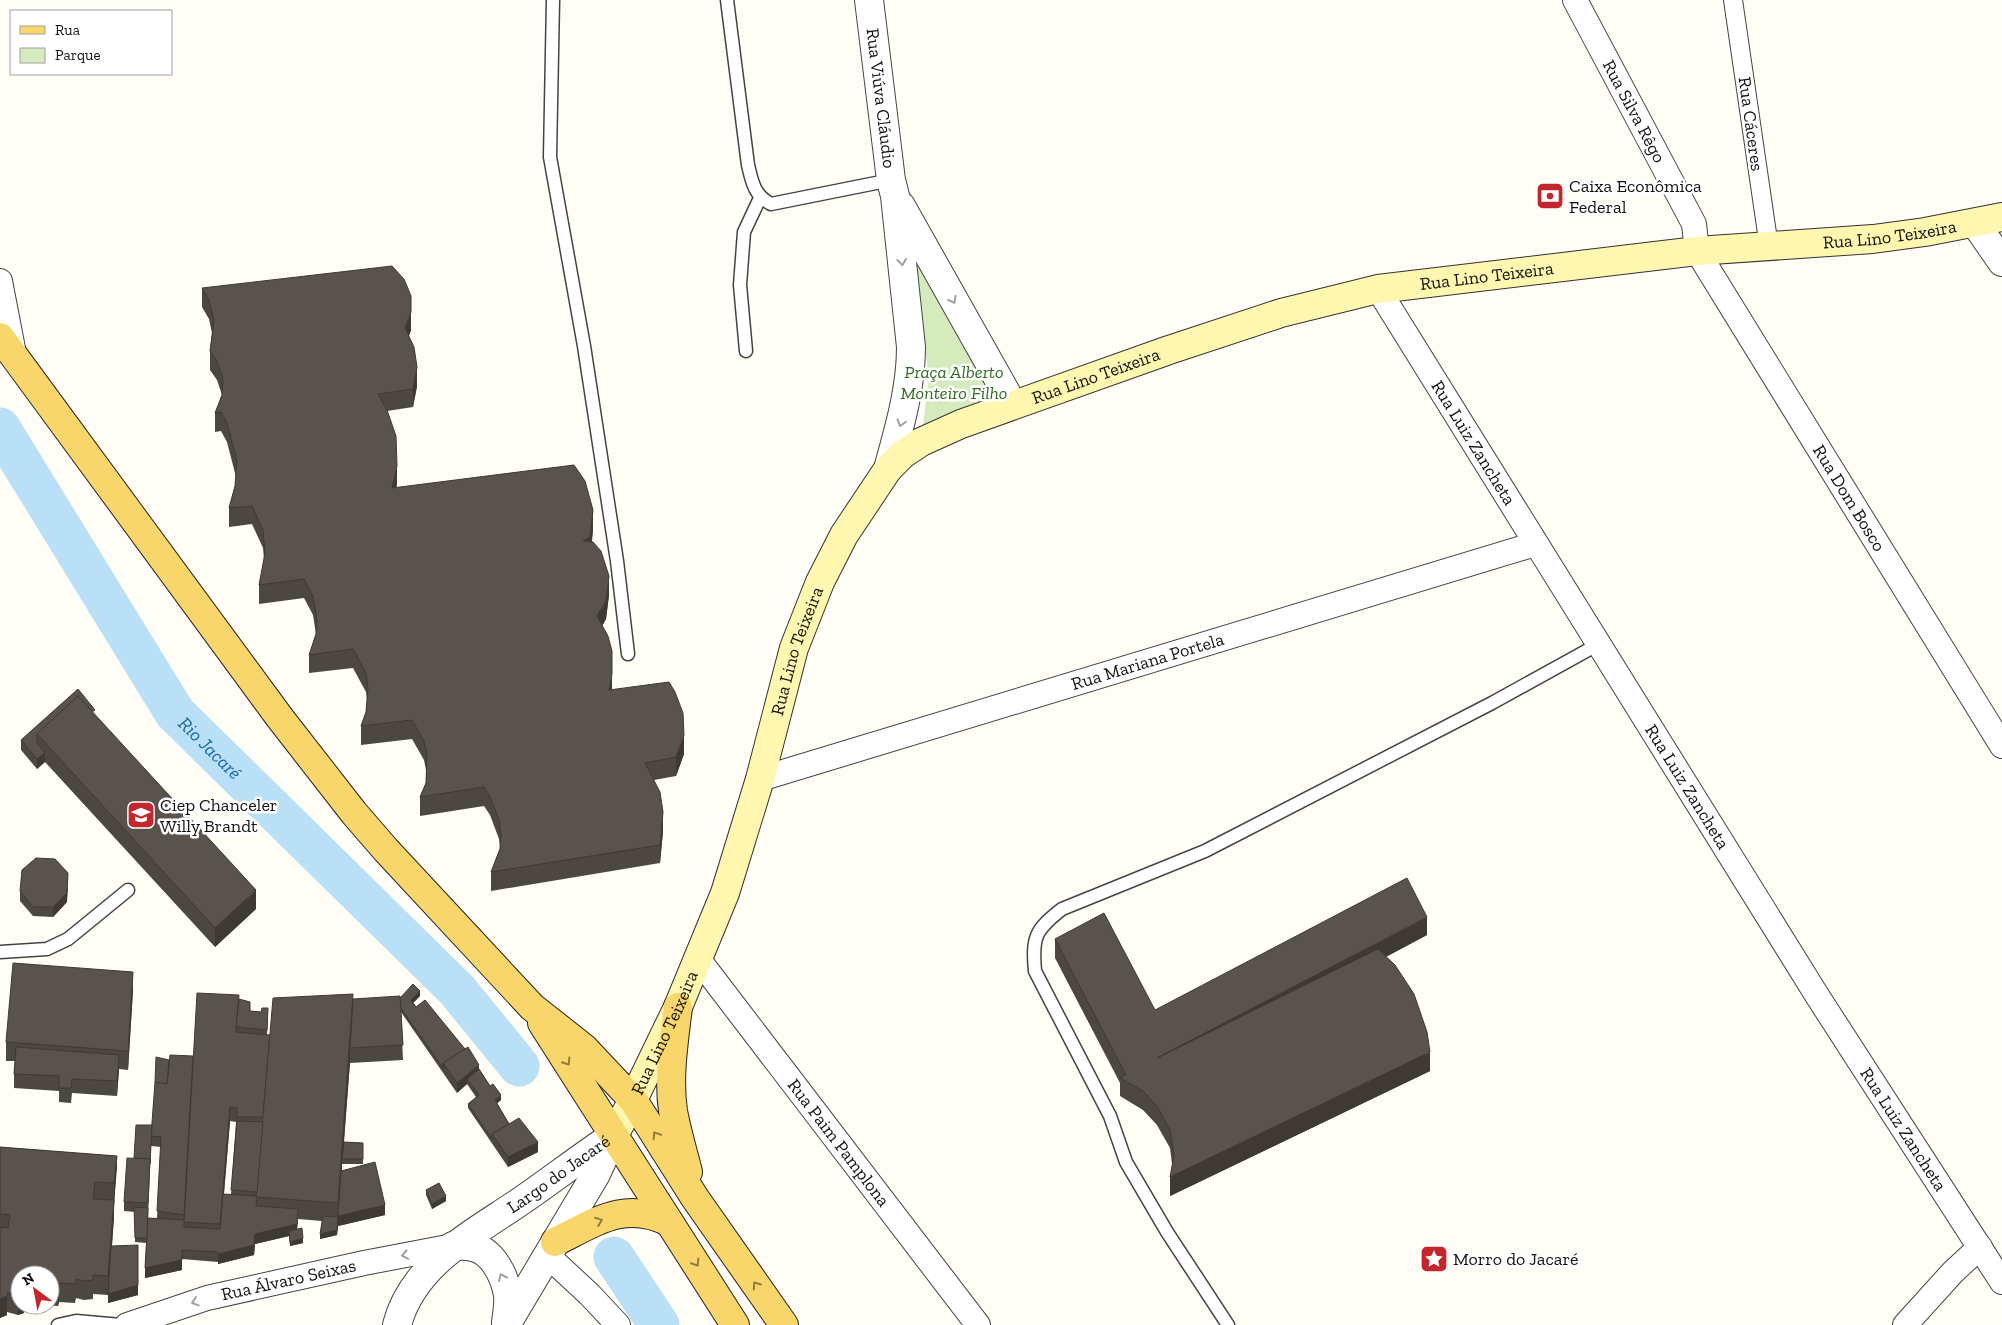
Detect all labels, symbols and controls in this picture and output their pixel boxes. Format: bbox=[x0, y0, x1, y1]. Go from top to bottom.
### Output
legend bbox=[10, 10, 172, 75]
text: Rua bbox=[55, 21, 80, 39]
street label: Rua Viúva Cláudio bbox=[862, 27, 900, 170]
text: Parque bbox=[55, 46, 101, 64]
street label: Rua Silva Rêgo bbox=[1598, 56, 1670, 167]
street label: Rua Cáceres bbox=[1733, 75, 1769, 173]
place label: Caixa Econômica Federal bbox=[1569, 175, 1702, 218]
bank icon: Caixa Econômica Federal bbox=[1535, 181, 1565, 211]
street label: Rua Lino Teixeira bbox=[1822, 215, 1958, 253]
street label: Rua Lino Teixeira bbox=[1419, 257, 1555, 295]
one-way arrow bbox=[896, 258, 907, 266]
one-way arrow bbox=[947, 294, 957, 303]
street label: Rua Lino Teixeira bbox=[1029, 343, 1163, 409]
park label: Praça Alberto Monteiro Filho bbox=[901, 361, 1007, 404]
street label: Rua Luiz Zancheta bbox=[1426, 376, 1521, 510]
one-way arrow bbox=[896, 419, 907, 427]
street label: Rua Dom Bosco bbox=[1808, 441, 1890, 555]
street label: Rua Lino Teixeira bbox=[766, 583, 828, 718]
street label: Rua Mariana Portela bbox=[1069, 628, 1227, 695]
water label: Rio Jacaré bbox=[174, 712, 246, 784]
street label: Rua Luiz Zancheta bbox=[1640, 720, 1735, 854]
place label: Ciep Chanceler Willy Brandt bbox=[160, 794, 277, 837]
school or university icon: Ciep Chanceler Willy Brandt bbox=[126, 800, 156, 830]
street label: Rua Lino Teixeira bbox=[626, 967, 703, 1099]
one-way arrow bbox=[561, 1057, 571, 1066]
street label: Rua Luiz Zancheta bbox=[1855, 1063, 1952, 1196]
street label: Rua Paim Pamplona bbox=[783, 1074, 895, 1211]
street label: Largo do Jacaré bbox=[503, 1130, 614, 1218]
one-way arrow bbox=[652, 1132, 662, 1141]
one-way arrow bbox=[594, 1217, 603, 1227]
place icon: Morro do Jacaré bbox=[1419, 1244, 1449, 1274]
place label: Morro do Jacaré bbox=[1453, 1248, 1578, 1270]
one-way arrow bbox=[400, 1250, 409, 1260]
street label: Rua Álvaro Seixas bbox=[219, 1254, 358, 1306]
one-way arrow bbox=[689, 1258, 699, 1267]
north arrow bbox=[10, 1265, 60, 1315]
text: N bbox=[19, 1269, 38, 1289]
one-way arrow bbox=[497, 1273, 508, 1282]
one-way arrow bbox=[753, 1281, 762, 1290]
one-way arrow bbox=[191, 1296, 200, 1306]

